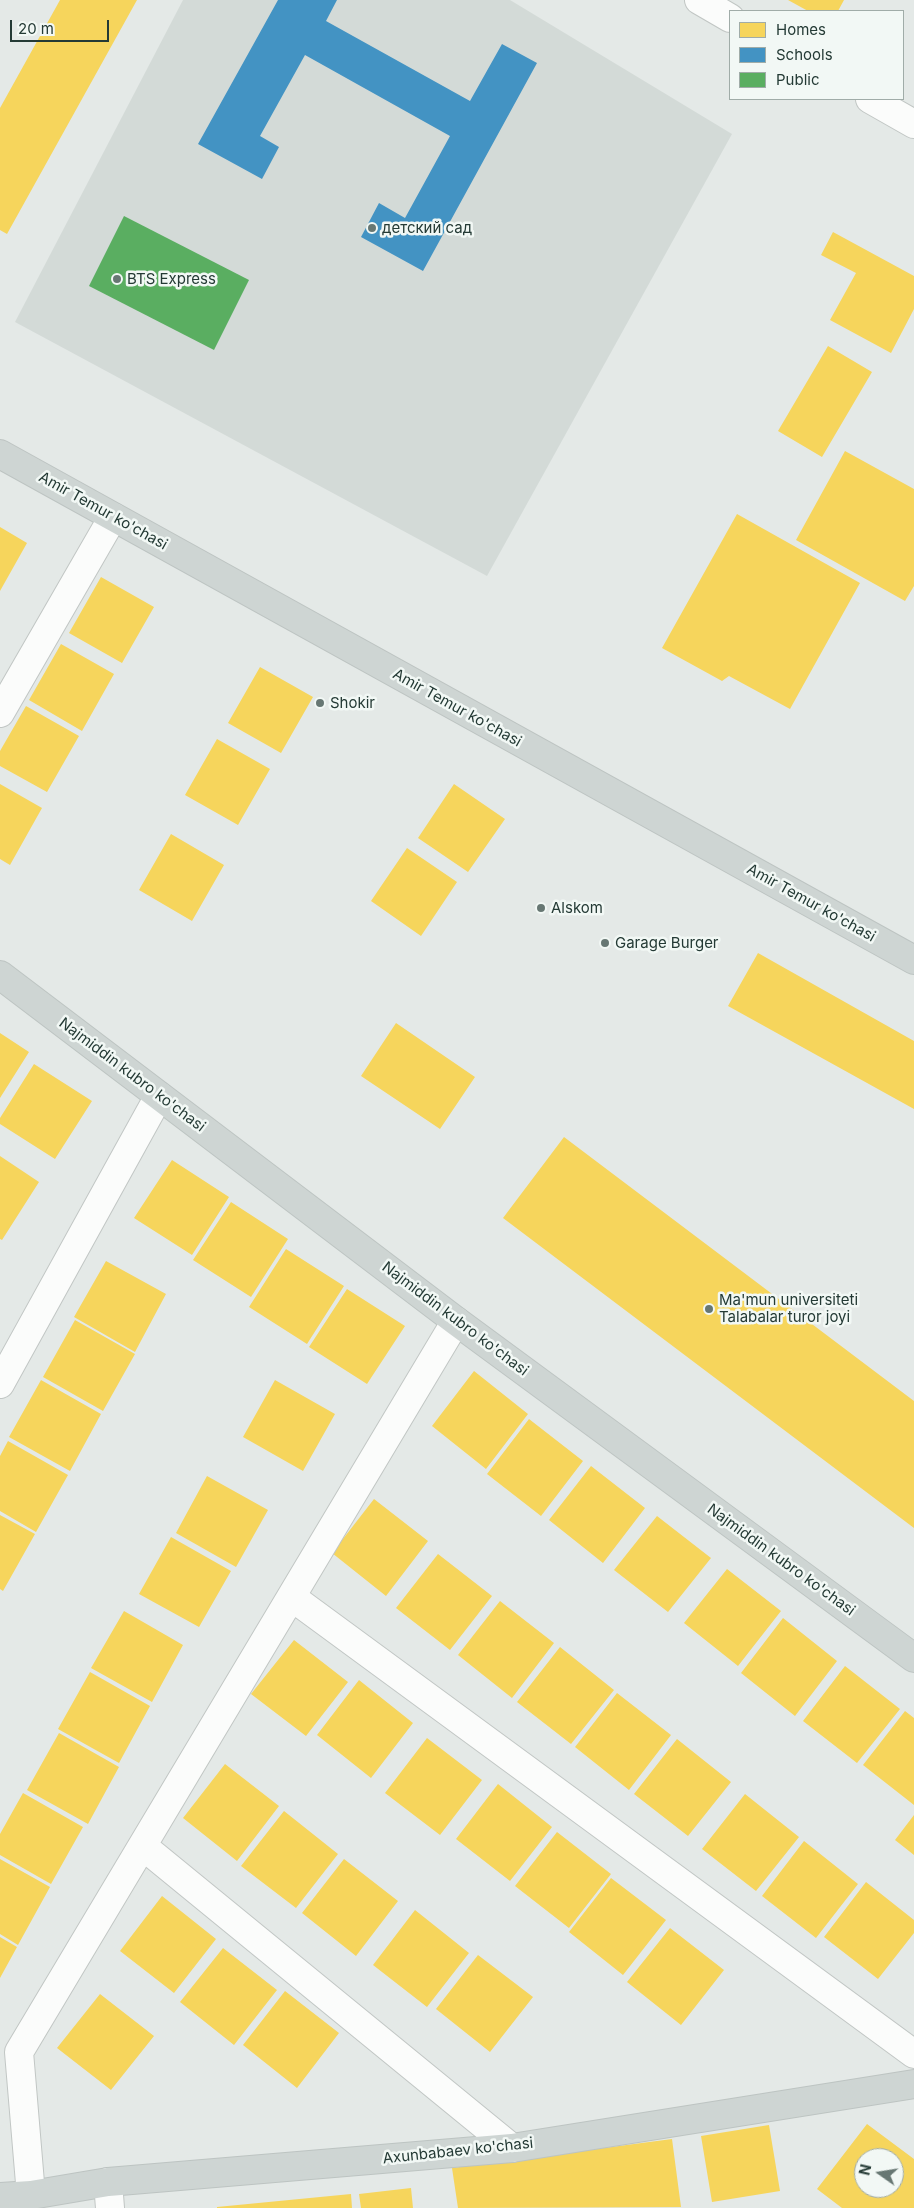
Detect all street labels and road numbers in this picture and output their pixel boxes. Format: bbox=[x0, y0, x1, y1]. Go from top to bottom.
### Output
street label: Amir Temur ko'chasi bbox=[35, 468, 171, 554]
street label: Amir Temur ko'chasi bbox=[389, 665, 525, 751]
street label: Amir Temur ko'chasi bbox=[743, 860, 879, 946]
street label: Najmiddin kubro ko'chasi bbox=[55, 1014, 209, 1136]
street label: Najmiddin kubro ko'chasi bbox=[378, 1258, 532, 1380]
street label: Najmiddin kubro ko'chasi bbox=[704, 1500, 858, 1620]
street label: Axunbabaev ko'chasi bbox=[382, 2134, 534, 2168]

